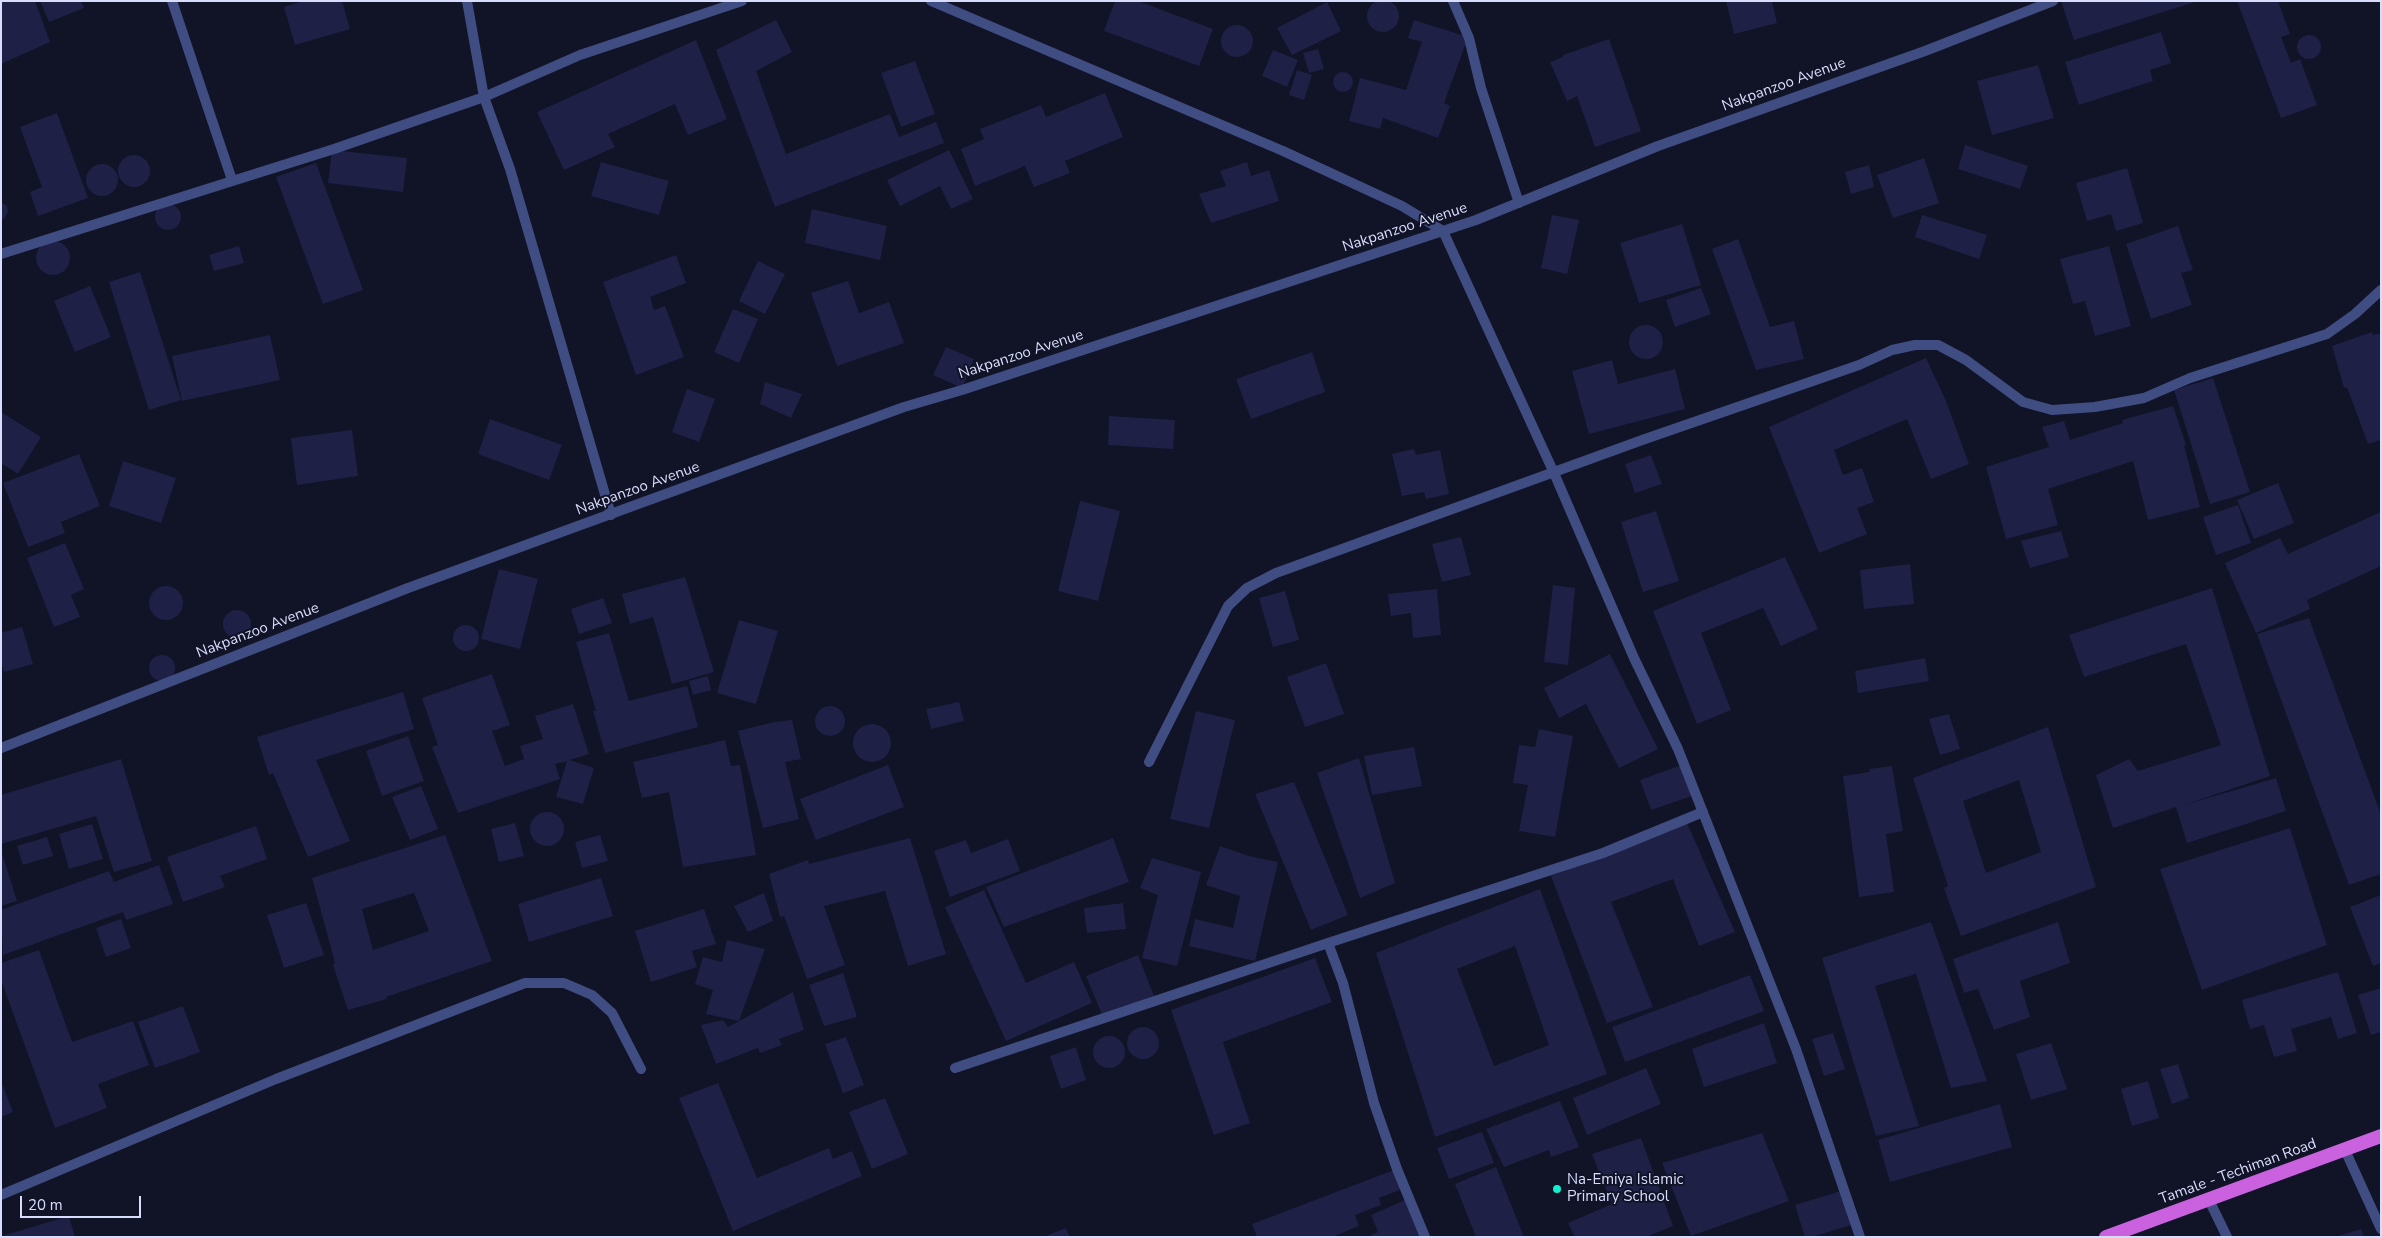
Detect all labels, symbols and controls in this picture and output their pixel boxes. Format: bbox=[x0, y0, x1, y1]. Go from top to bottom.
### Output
street label: Nakpanzoo Avenue bbox=[1720, 54, 1848, 116]
street label: Nakpanzoo Avenue bbox=[1340, 199, 1470, 257]
street label: Nakpanzoo Avenue bbox=[956, 326, 1086, 384]
street label: Nakpanzoo Avenue bbox=[574, 458, 702, 520]
street label: Nakpanzoo Avenue bbox=[194, 599, 322, 663]
street label: Tamale - Techiman Road bbox=[2157, 1135, 2319, 1209]
place label: Na-Emiya Islamic Primary School bbox=[1567, 1171, 1684, 1206]
marker: Na-Emiya Islamic Primary School bbox=[1551, 1183, 1563, 1195]
scale bar bbox=[22, 1186, 144, 1218]
text: 20 m bbox=[28, 1195, 63, 1215]

